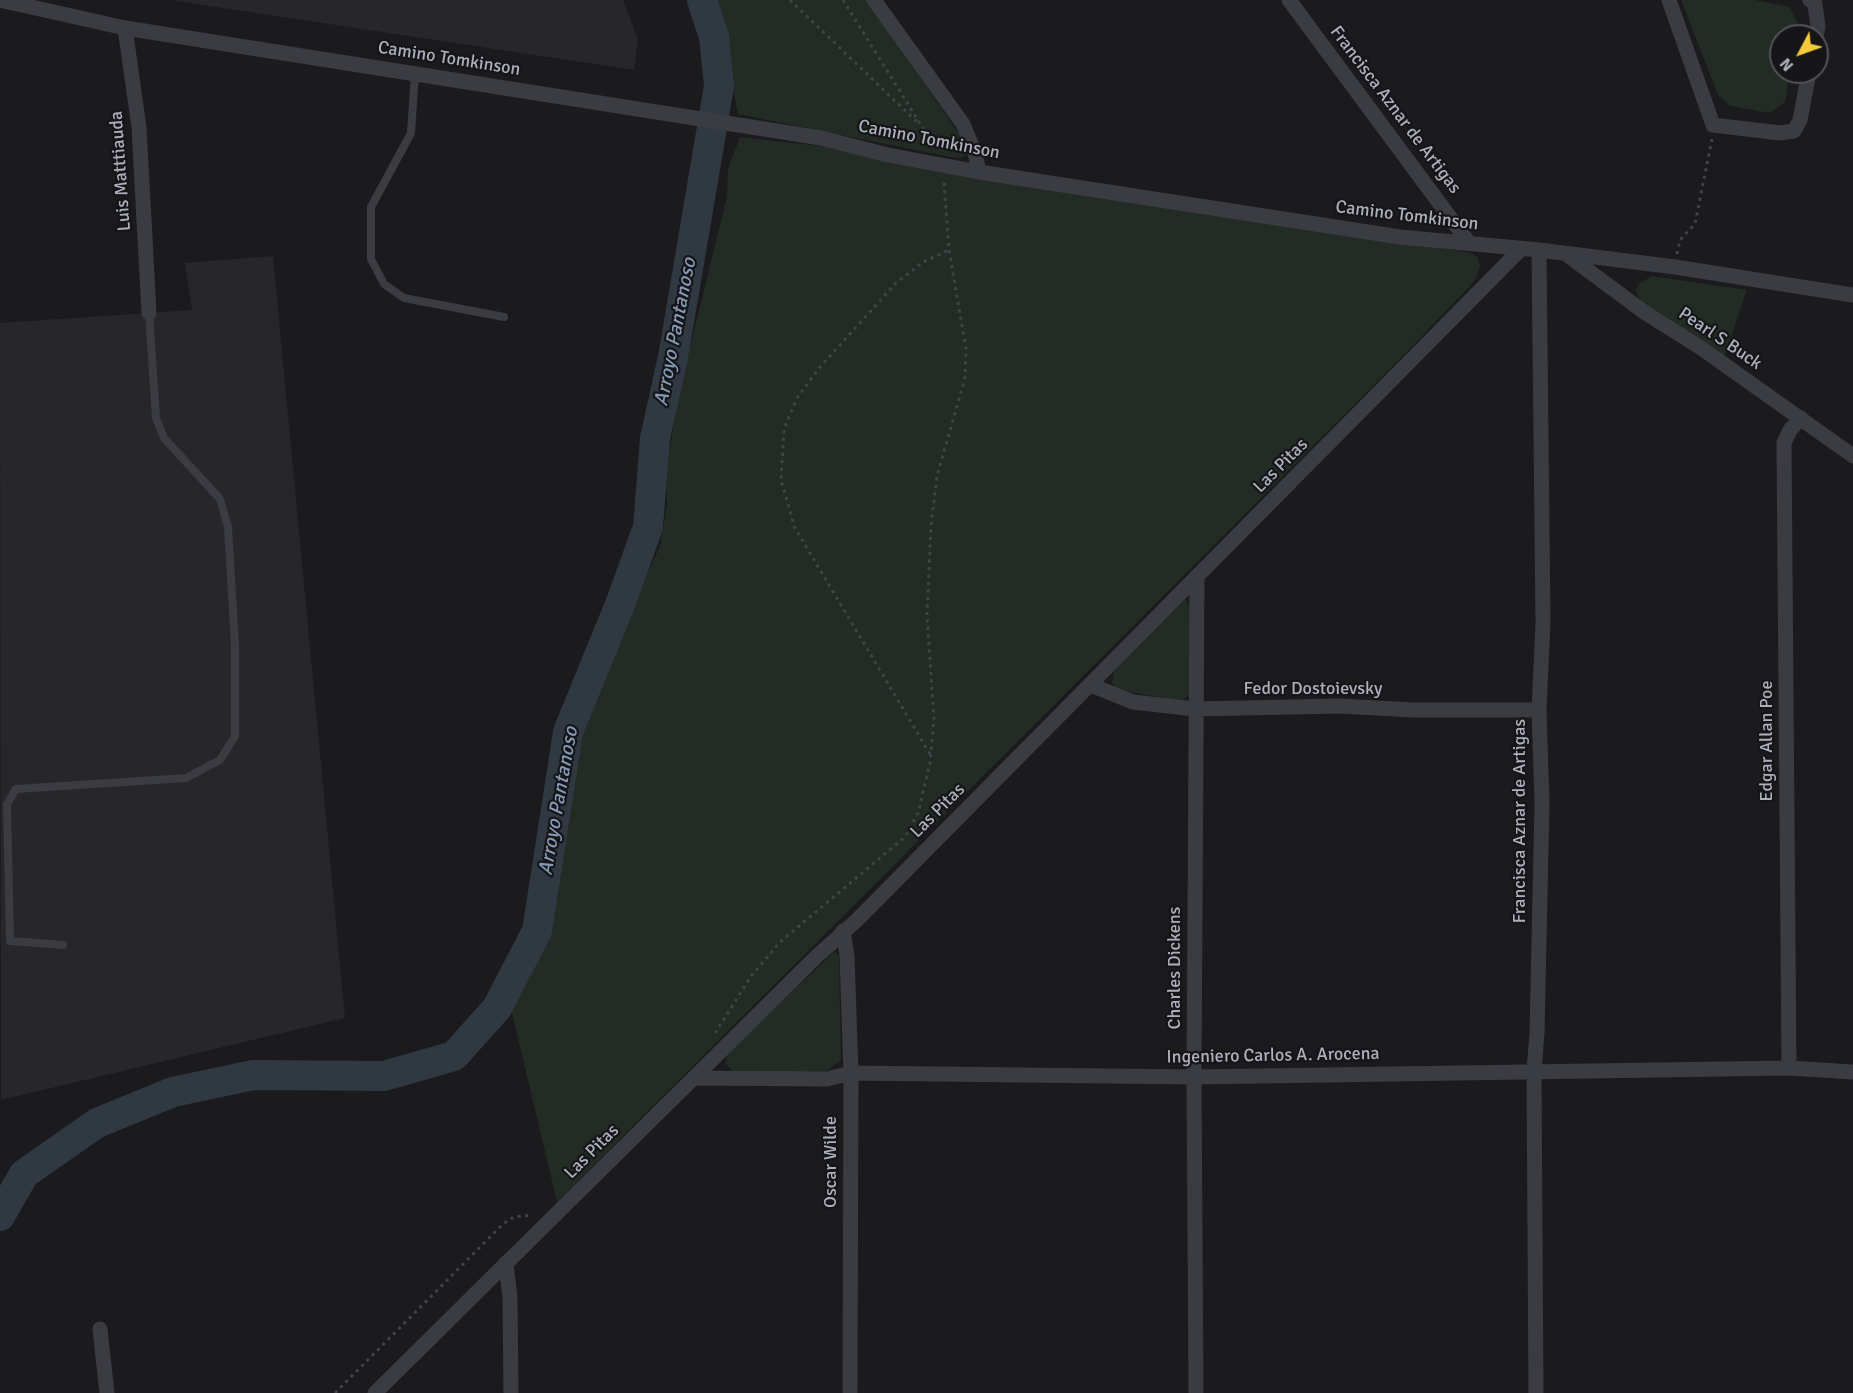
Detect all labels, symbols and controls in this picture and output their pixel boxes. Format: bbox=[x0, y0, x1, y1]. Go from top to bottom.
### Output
street label: Francisca Aznar de Artigas bbox=[1325, 22, 1465, 198]
north arrow bbox=[1769, 24, 1829, 84]
street label: Camino Tomkinson bbox=[376, 37, 522, 81]
text: N bbox=[1776, 54, 1798, 75]
street label: Luis Matttiauda bbox=[106, 110, 136, 232]
street label: Camino Tomkinson bbox=[856, 116, 1002, 164]
street label: Camino Tomkinson bbox=[1334, 197, 1480, 235]
water label: Arroyo Pantanoso bbox=[650, 256, 702, 408]
street label: Pearl S Buck bbox=[1674, 303, 1766, 375]
street label: Las Pitas bbox=[1249, 434, 1313, 498]
street label: Fedor Dostoievsky bbox=[1244, 678, 1382, 700]
street label: Edgar Allan Poe bbox=[1756, 681, 1778, 801]
street label: Francisca Aznar de Artigas bbox=[1509, 719, 1531, 923]
water label: Arroyo Pantanoso bbox=[534, 725, 584, 877]
street label: Las Pitas bbox=[906, 779, 970, 843]
street label: Charles Dickens bbox=[1164, 907, 1186, 1029]
street label: Ingeniero Carlos A. Arocena bbox=[1166, 1043, 1380, 1069]
street label: Oscar Wilde bbox=[820, 1116, 842, 1208]
street label: Las Pitas bbox=[560, 1120, 624, 1184]

